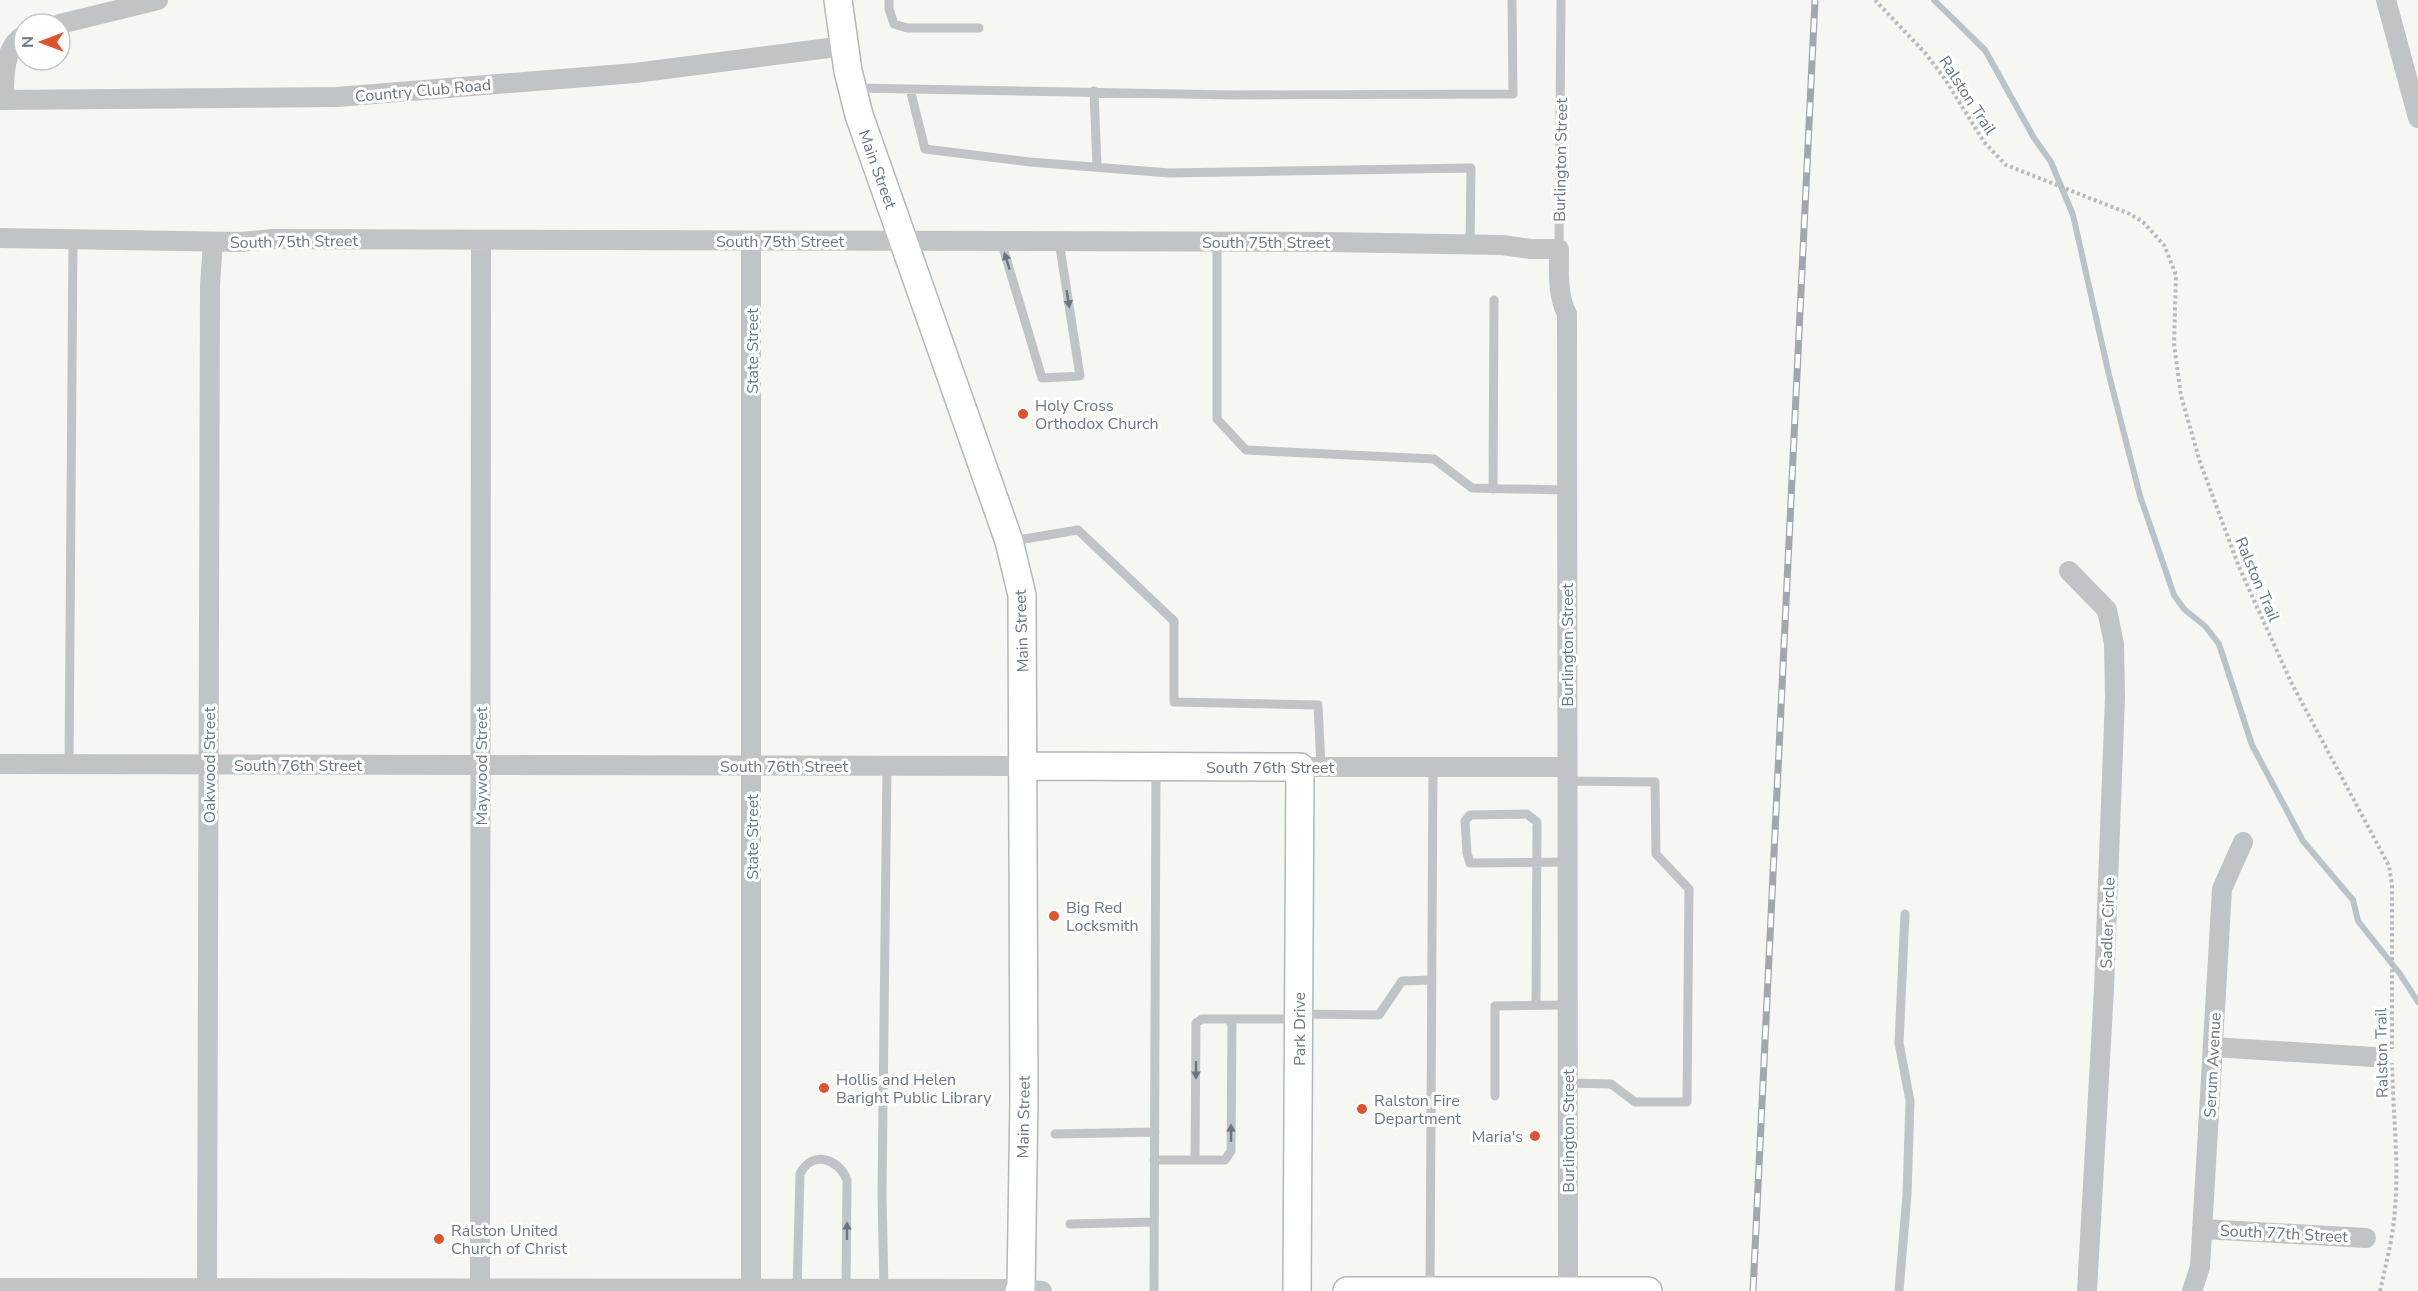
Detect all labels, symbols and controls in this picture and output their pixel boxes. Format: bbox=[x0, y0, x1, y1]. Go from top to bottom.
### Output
north arrow bbox=[12, 12, 72, 72]
text: N bbox=[17, 36, 39, 48]
street label: Ralston Trail bbox=[1933, 52, 2001, 140]
street label: Country Club Road bbox=[354, 74, 492, 108]
street label: Burlington Street bbox=[1549, 98, 1573, 222]
street label: Main Street bbox=[853, 127, 902, 212]
street label: South 75th Street bbox=[230, 230, 359, 254]
street label: South 75th Street bbox=[716, 231, 844, 253]
street label: South 75th Street bbox=[1202, 232, 1330, 254]
one-way arrow bbox=[1002, 252, 1011, 270]
one-way arrow bbox=[1064, 290, 1073, 309]
street label: State Street bbox=[742, 308, 764, 394]
place label: Holy Cross Orthodox Church bbox=[1035, 395, 1159, 435]
marker: Holy Cross Orthodox Church bbox=[1016, 407, 1030, 421]
street label: Ralston Trail bbox=[2229, 534, 2285, 625]
street label: Burlington Street bbox=[1557, 583, 1579, 707]
street label: Main Street bbox=[1010, 589, 1034, 673]
street label: Oakwood Street bbox=[199, 706, 221, 823]
street label: Maywood Street bbox=[471, 706, 493, 825]
street label: South 76th Street bbox=[234, 755, 362, 777]
street label: South 76th Street bbox=[720, 756, 848, 778]
street label: South 76th Street bbox=[1206, 757, 1334, 779]
street label: State Street bbox=[742, 794, 764, 880]
street label: Sadler Circle bbox=[2095, 877, 2121, 969]
place label: Big Red Locksmith bbox=[1066, 897, 1139, 937]
marker: Big Red Locksmith bbox=[1047, 909, 1061, 923]
street label: Park Drive bbox=[1289, 992, 1311, 1066]
street label: Ralston Trail bbox=[2370, 1008, 2394, 1098]
street label: Serum Avenue bbox=[2199, 1012, 2227, 1118]
one-way arrow bbox=[1191, 1060, 1201, 1079]
place label: Hollis and Helen Baright Public Library bbox=[836, 1069, 992, 1109]
street label: Burlington Street bbox=[1558, 1069, 1580, 1193]
street label: Main Street bbox=[1012, 1075, 1036, 1159]
marker: Hollis and Helen Baright Public Library bbox=[817, 1081, 831, 1095]
place label: Ralston Fire Department bbox=[1374, 1090, 1461, 1130]
marker: Ralston Fire Department bbox=[1355, 1102, 1369, 1116]
one-way arrow bbox=[1226, 1124, 1236, 1143]
place label: Maria's bbox=[1472, 1126, 1523, 1148]
marker: Maria's bbox=[1528, 1129, 1542, 1143]
place label: Ralston United Church of Christ bbox=[451, 1220, 567, 1260]
street label: South 77th Street bbox=[2219, 1220, 2349, 1248]
one-way arrow bbox=[842, 1222, 852, 1241]
marker: Ralston United Church of Christ bbox=[432, 1232, 446, 1246]

